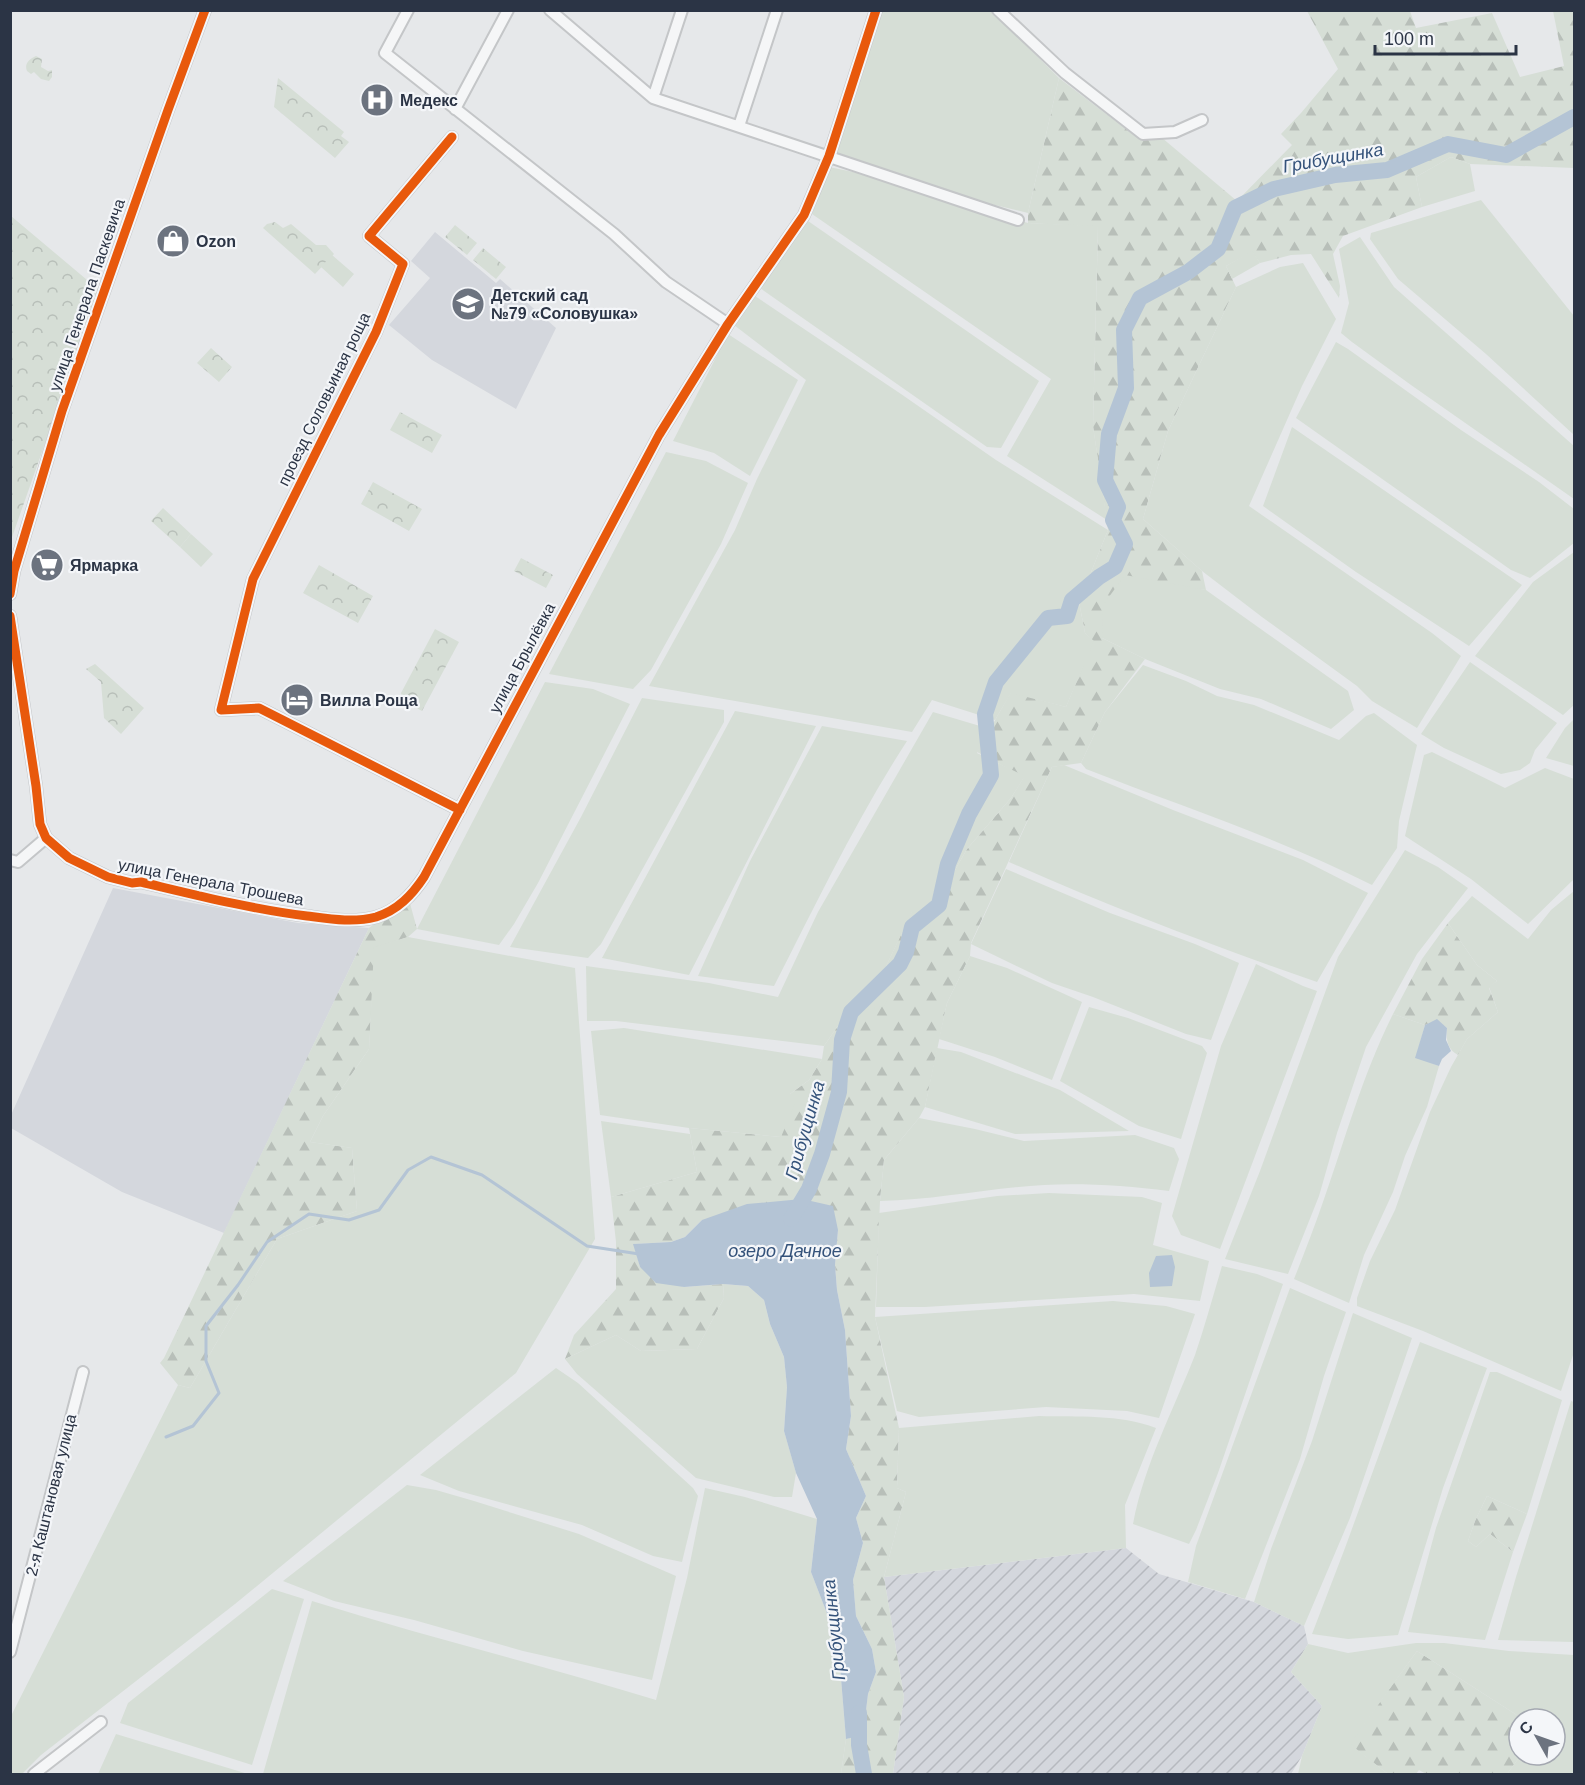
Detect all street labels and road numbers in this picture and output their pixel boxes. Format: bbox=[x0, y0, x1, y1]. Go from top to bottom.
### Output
street label: улица Генерала Паскевича bbox=[46, 197, 128, 393]
street label: проезд Соловьиная роща bbox=[275, 309, 373, 488]
street label: улица Брылёвка bbox=[486, 600, 558, 716]
street label: улица Генерала Трошева bbox=[117, 856, 305, 908]
street label: 2-я Каштановая улица bbox=[23, 1412, 79, 1578]

